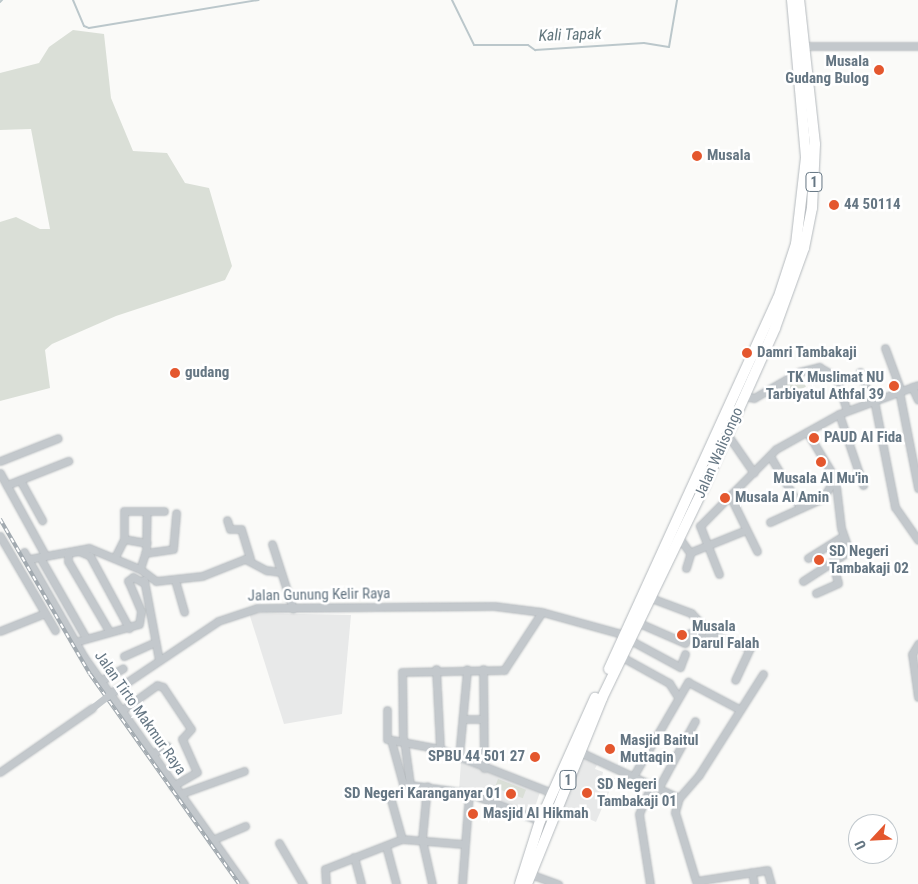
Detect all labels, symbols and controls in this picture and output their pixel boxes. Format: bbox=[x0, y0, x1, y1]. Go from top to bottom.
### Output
water label: Kali Tapak bbox=[538, 24, 602, 46]
place label: Musala Gudang Bulog bbox=[785, 52, 869, 87]
marker: Musala Gudang Bulog bbox=[873, 64, 885, 76]
place label: Musala bbox=[707, 147, 750, 165]
marker: Musala bbox=[691, 150, 703, 162]
road number: 1 bbox=[805, 170, 823, 193]
place label: 44 50114 bbox=[844, 196, 901, 214]
marker: 44 50114 bbox=[828, 199, 840, 211]
place label: Damri Tambakaji bbox=[757, 344, 857, 362]
marker: Damri Tambakaji bbox=[741, 347, 753, 359]
place label: gudang bbox=[185, 364, 229, 382]
marker: gudang bbox=[169, 367, 181, 379]
place label: TK Muslimat NU Tarbiyatul Athfal 39 bbox=[766, 368, 884, 403]
marker: TK Muslimat NU Tarbiyatul Athfal 39 bbox=[888, 380, 900, 392]
street label: Jalan Walisongo bbox=[691, 405, 747, 501]
place label: PAUD Al Fida bbox=[824, 429, 902, 447]
marker: PAUD Al Fida bbox=[808, 432, 820, 444]
marker: Musala Al Mu'in bbox=[815, 456, 827, 468]
place label: Musala Al Mu'in bbox=[773, 470, 869, 488]
place label: Musala Al Amin bbox=[735, 489, 829, 507]
marker: Musala Al Amin bbox=[719, 492, 731, 504]
place label: SD Negeri Tambakaji 02 bbox=[829, 542, 909, 577]
marker: SD Negeri Tambakaji 02 bbox=[813, 554, 825, 566]
street label: Jalan Gunung Kelir Raya bbox=[247, 585, 391, 605]
place label: Musala Darul Falah bbox=[692, 617, 759, 652]
marker: Musala Darul Falah bbox=[676, 629, 688, 641]
street label: Jalan Tirto Makmur Raya bbox=[90, 647, 190, 779]
place label: Masjid Baitul Muttaqin bbox=[620, 731, 699, 766]
marker: Masjid Baitul Muttaqin bbox=[604, 743, 616, 755]
place label: SPBU 44 501 27 bbox=[428, 748, 525, 766]
marker: SPBU 44 501 27 bbox=[529, 751, 541, 763]
road number: 1 bbox=[559, 768, 577, 792]
place label: SD Negeri Tambakaji 01 bbox=[597, 775, 677, 810]
place label: SD Negeri Karanganyar 01 bbox=[344, 785, 501, 803]
marker: SD Negeri Tambakaji 01 bbox=[581, 787, 593, 799]
marker: SD Negeri Karanganyar 01 bbox=[505, 788, 517, 800]
place label: Masjid Al Hikmah bbox=[483, 805, 589, 823]
marker: Masjid Al Hikmah bbox=[467, 808, 479, 820]
north arrow bbox=[848, 814, 898, 864]
text: U bbox=[851, 838, 869, 852]

